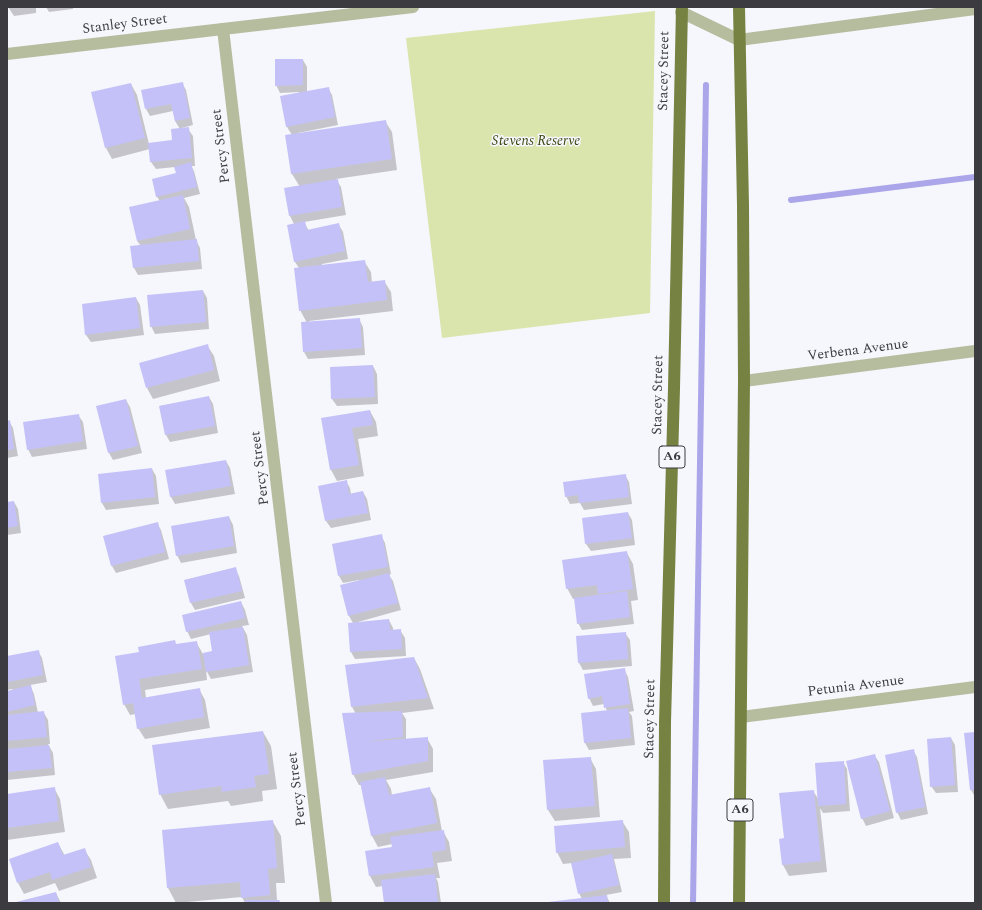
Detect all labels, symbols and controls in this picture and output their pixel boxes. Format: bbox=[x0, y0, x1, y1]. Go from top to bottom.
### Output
street label: Stanley Street bbox=[82, 11, 168, 39]
street label: Stacey Street bbox=[656, 31, 674, 111]
street label: Percy Street bbox=[209, 108, 235, 184]
park label: Stevens Reserve bbox=[492, 134, 580, 150]
street label: Verbena Avenue bbox=[807, 336, 909, 366]
street label: Stacey Street bbox=[650, 355, 668, 435]
street label: Percy Street bbox=[248, 430, 274, 506]
road number: A6 bbox=[659, 446, 685, 468]
street label: Petunia Avenue bbox=[807, 673, 905, 701]
street label: Stacey Street bbox=[642, 679, 660, 759]
street label: Percy Street bbox=[285, 751, 311, 827]
road number: A6 bbox=[727, 799, 753, 821]

